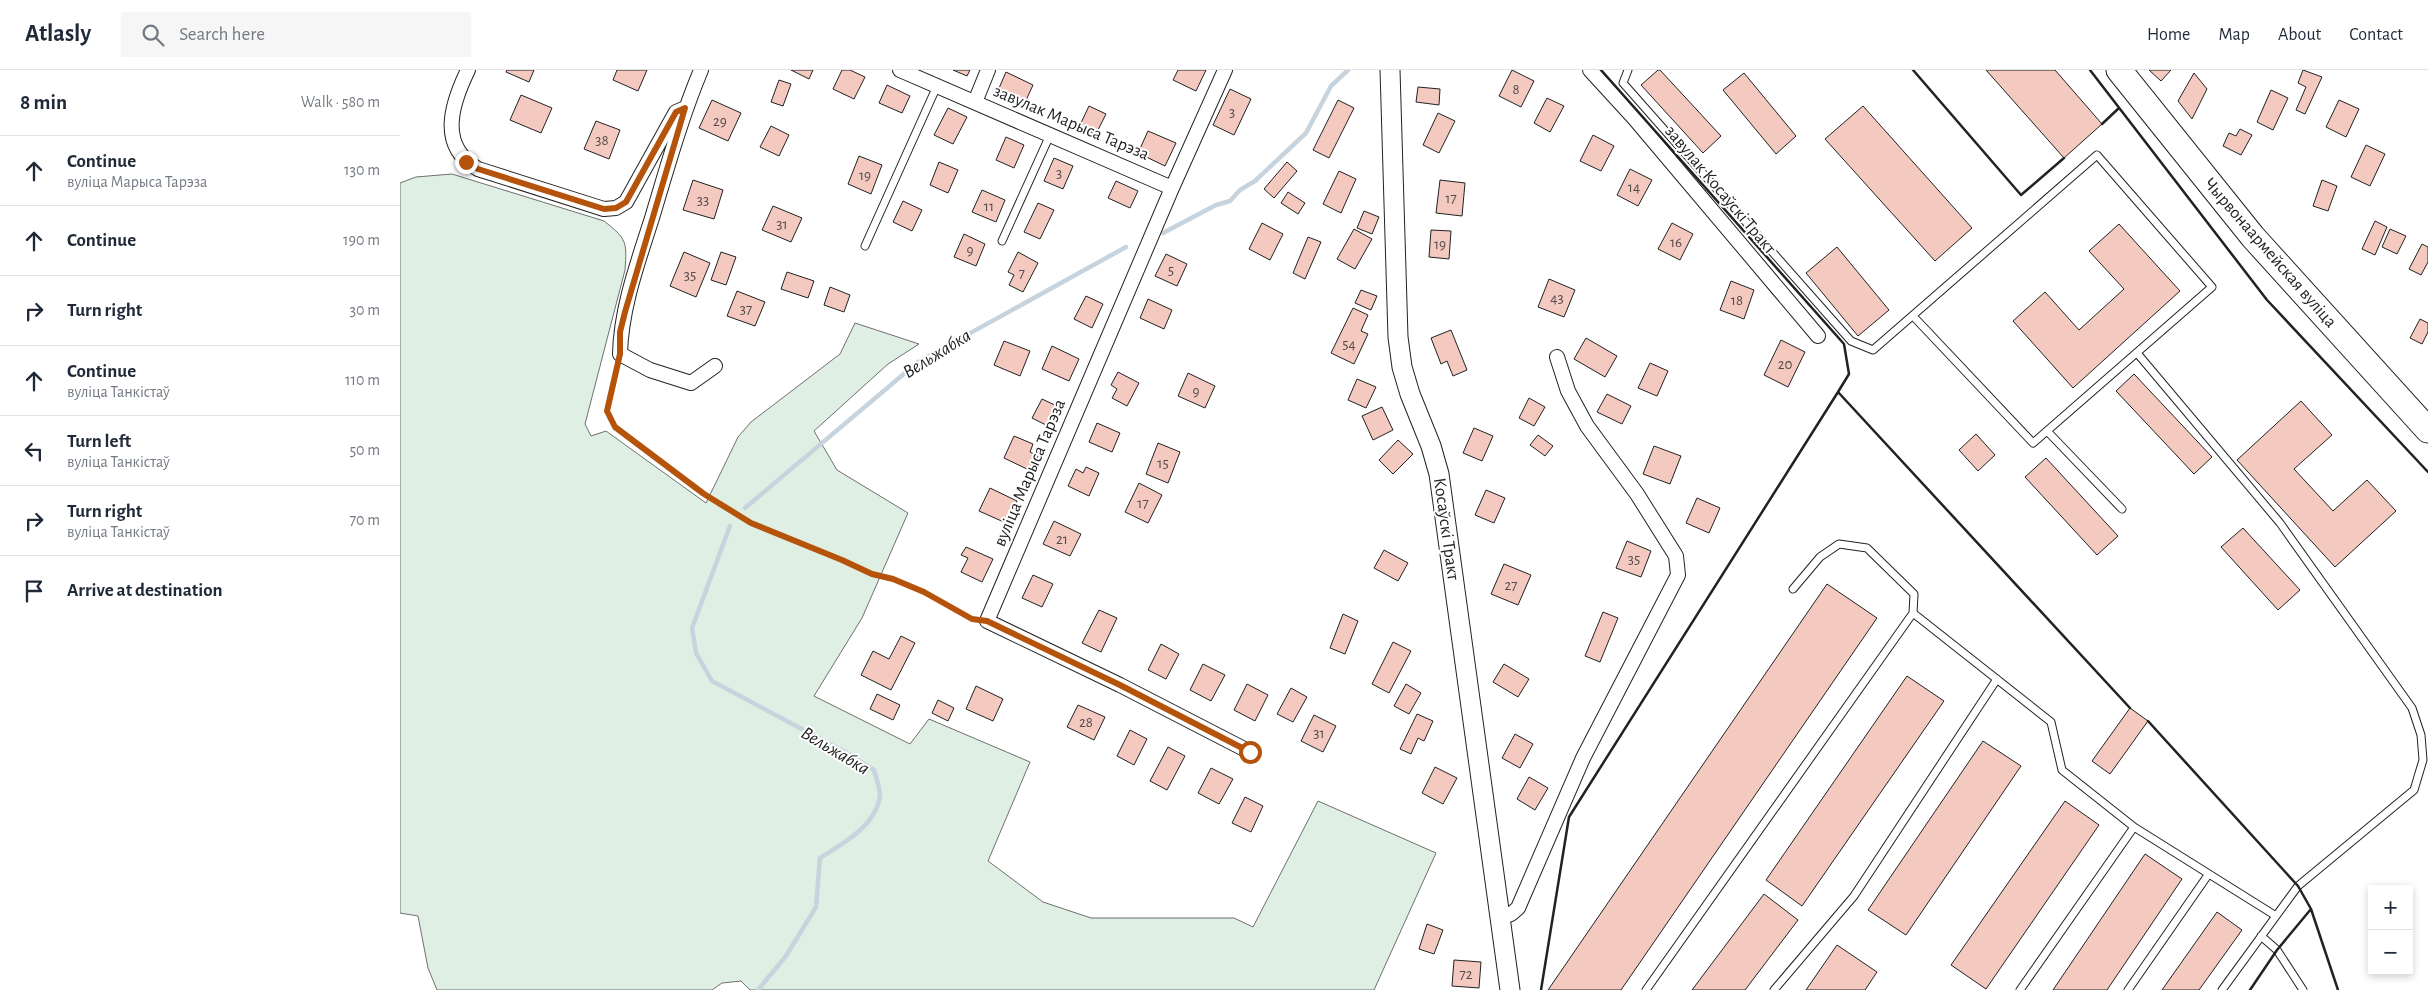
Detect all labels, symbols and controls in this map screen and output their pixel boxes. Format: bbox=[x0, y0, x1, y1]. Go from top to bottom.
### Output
search box bbox=[121, 12, 471, 57]
icon: search bbox=[139, 21, 167, 49]
text: Atlasly bbox=[25, 22, 91, 46]
text: Search here bbox=[179, 25, 265, 44]
text: Home bbox=[2147, 26, 2190, 44]
text: Map bbox=[2218, 26, 2250, 44]
text: About bbox=[2278, 26, 2321, 44]
text: Contact bbox=[2349, 26, 2403, 44]
street label: завулак Марыса Тарэза bbox=[990, 82, 1152, 164]
house number: 8 bbox=[1512, 82, 1520, 97]
text: 8 min bbox=[20, 92, 67, 113]
text: Walk · 580 m bbox=[301, 94, 380, 110]
house number: 3 bbox=[1229, 105, 1235, 120]
house number: 29 bbox=[713, 114, 727, 129]
street label: завулак Косаўскі Тракт bbox=[1661, 122, 1779, 258]
house number: 38 bbox=[595, 133, 609, 148]
route end bbox=[455, 151, 478, 174]
text: Continue bbox=[67, 152, 136, 171]
icon: ahead bbox=[20, 157, 48, 185]
text: 130 m bbox=[344, 162, 380, 178]
house number: 3 bbox=[1056, 166, 1062, 181]
house number: 19 bbox=[859, 168, 871, 183]
text: вуліца Марыса Тарэза bbox=[67, 174, 207, 190]
street label: Чырвонаармейская вуліца bbox=[2200, 175, 2340, 331]
house number: 14 bbox=[1628, 180, 1640, 195]
house number: 17 bbox=[1445, 191, 1457, 206]
house number: 33 bbox=[697, 193, 709, 208]
house number: 11 bbox=[984, 199, 994, 214]
house number: 31 bbox=[776, 217, 788, 232]
icon: ahead bbox=[20, 227, 48, 255]
text: Continue bbox=[67, 231, 136, 250]
text: 190 m bbox=[343, 232, 380, 248]
house number: 16 bbox=[1670, 235, 1682, 250]
house number: 19 bbox=[1434, 237, 1446, 252]
house number: 9 bbox=[966, 243, 974, 258]
house number: 5 bbox=[1168, 263, 1174, 278]
house number: 7 bbox=[1019, 266, 1025, 281]
house number: 35 bbox=[684, 268, 696, 283]
house number: 43 bbox=[1550, 291, 1564, 306]
house number: 18 bbox=[1731, 293, 1743, 308]
icon: right bbox=[20, 297, 48, 325]
text: Turn right bbox=[67, 301, 142, 320]
text: 30 m bbox=[350, 302, 380, 318]
house number: 37 bbox=[740, 302, 752, 317]
water label: Вельжабка bbox=[900, 326, 974, 382]
house number: 54 bbox=[1342, 337, 1356, 352]
house number: 20 bbox=[1778, 357, 1792, 372]
text: Continue bbox=[67, 362, 136, 381]
icon: ahead bbox=[20, 367, 48, 395]
text: 110 m bbox=[345, 372, 380, 388]
text: вуліца Танкістаў bbox=[67, 384, 170, 400]
house number: 9 bbox=[1192, 384, 1200, 399]
street label: вуліца Марыса Тарэза bbox=[991, 397, 1069, 549]
text: Turn left bbox=[67, 432, 131, 451]
icon: left bbox=[20, 437, 48, 465]
text: 50 m bbox=[349, 442, 380, 458]
text: вуліца Танкістаў bbox=[67, 454, 170, 470]
house number: 15 bbox=[1157, 456, 1169, 471]
street label: Косаўскі Тракт bbox=[1430, 477, 1462, 582]
house number: 17 bbox=[1137, 496, 1149, 511]
text: Turn right bbox=[67, 502, 142, 521]
icon: right bbox=[20, 507, 48, 535]
text: 70 m bbox=[349, 512, 380, 528]
text: вуліца Танкістаў bbox=[67, 524, 170, 540]
house number: 21 bbox=[1056, 532, 1068, 547]
house number: 35 bbox=[1628, 552, 1640, 567]
icon: arrive bbox=[20, 577, 48, 605]
house number: 27 bbox=[1504, 578, 1518, 593]
text: Arrive at destination bbox=[67, 581, 223, 600]
house number: 28 bbox=[1079, 715, 1093, 730]
water label: Вельжабка bbox=[798, 723, 872, 779]
house number: 31 bbox=[1313, 726, 1325, 741]
route start bbox=[1239, 741, 1262, 764]
map controls bbox=[2368, 885, 2413, 975]
button: + bbox=[2368, 885, 2413, 930]
button: − bbox=[2368, 930, 2413, 975]
house number: 72 bbox=[1459, 967, 1473, 982]

